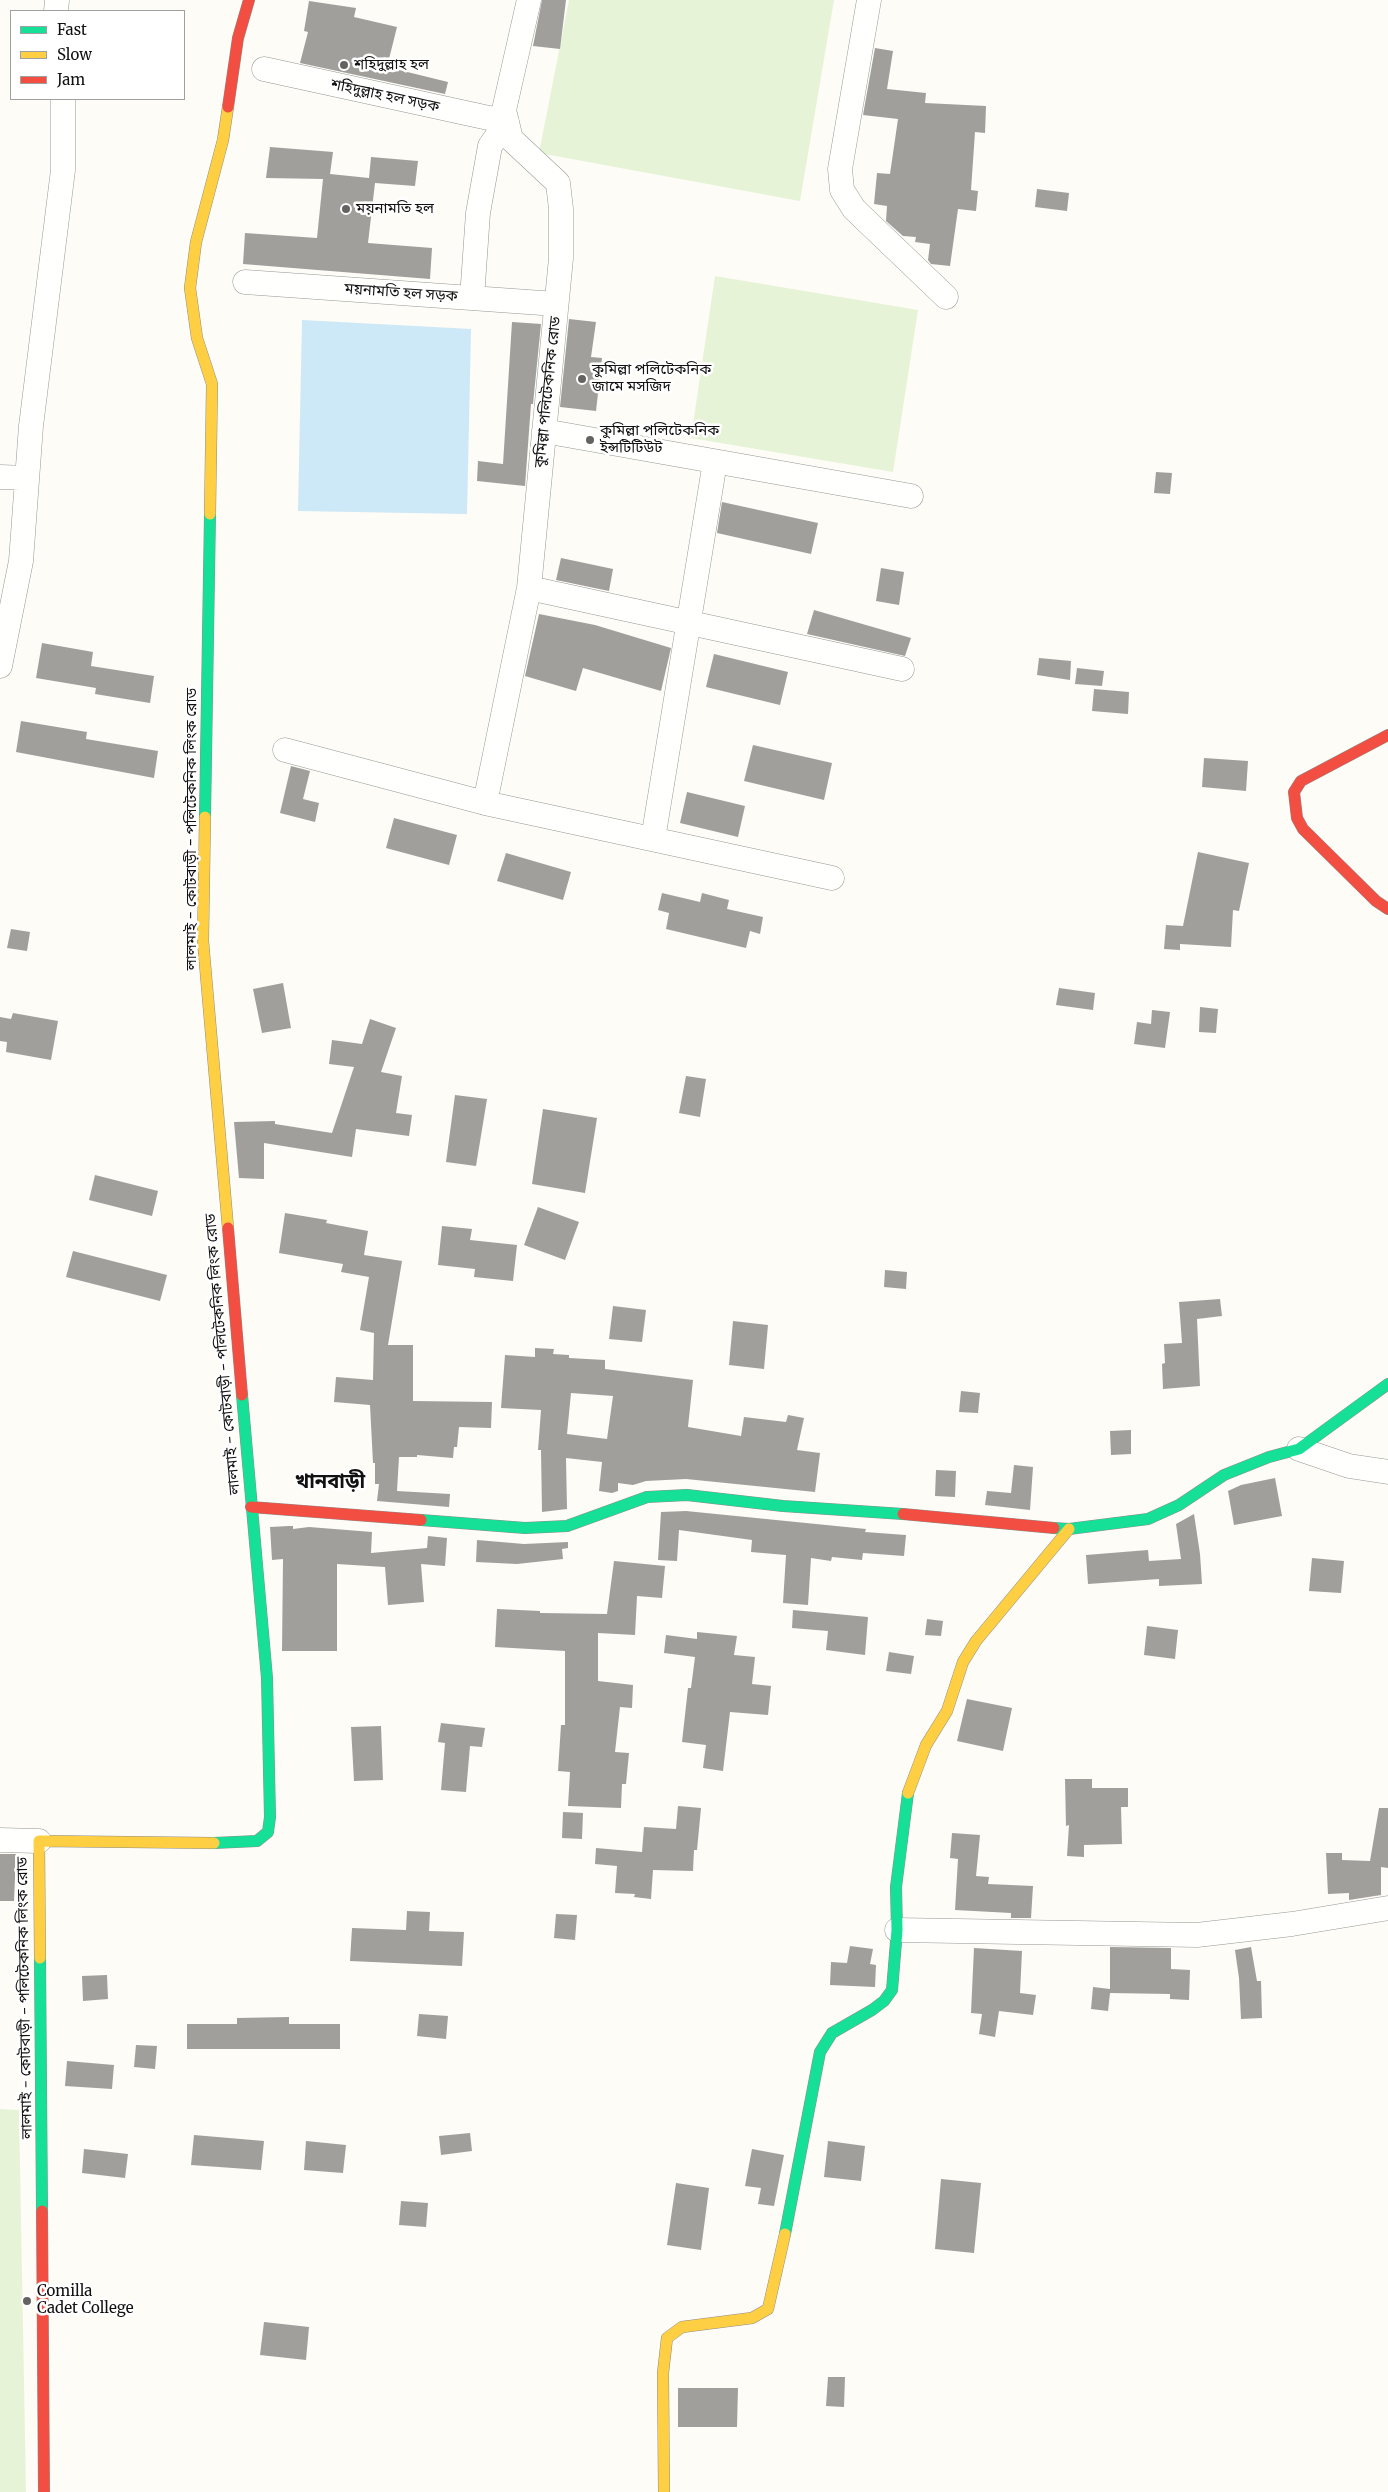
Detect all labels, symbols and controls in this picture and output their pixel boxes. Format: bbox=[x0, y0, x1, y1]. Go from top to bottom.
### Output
legend bbox=[10, 10, 185, 100]
text: Fast bbox=[57, 20, 87, 39]
text: Slow bbox=[57, 45, 92, 64]
place label: শহিদুল্লাহ হল bbox=[354, 56, 429, 74]
marker: শহিদুল্লাহ হল bbox=[338, 59, 350, 71]
text: Jam bbox=[57, 70, 85, 89]
street label: শহিদুল্লাহ হল সড়ক bbox=[329, 76, 441, 116]
place label: ময়নামতি হল bbox=[356, 200, 434, 218]
marker: ময়নামতি হল bbox=[340, 203, 352, 215]
street label: ময়নামতি হল সড়ক bbox=[344, 280, 458, 306]
street label: কুমিল্লা পলিটেকনিক রোড bbox=[531, 316, 565, 468]
place label: কুমিল্লা পলিটেকনিক জামে মসজিদ bbox=[592, 361, 711, 396]
marker: কুমিল্লা পলিটেকনিক জামে মসজিদ bbox=[576, 373, 588, 385]
place label: কুমিল্লা পলিটেকনিক ইন্সটিটিউট bbox=[600, 422, 719, 457]
marker: কুমিল্লা পলিটেকনিক ইন্সটিটিউট bbox=[584, 434, 596, 446]
street label: লালমাই - কোটবাড়ী - পলিটেকনিক লিংক রোড bbox=[183, 688, 201, 970]
street label: লালমাই - কোটবাড়ী - পলিটেকনিক লিংক রোড bbox=[202, 1213, 244, 1495]
district label: খানবাড়ী bbox=[295, 1470, 365, 1494]
street label: লালমাই - কোটবাড়ী - পলিটেকনিক লিংক রোড bbox=[14, 1857, 36, 2139]
place label: Comilla Cadet College bbox=[37, 2283, 134, 2318]
marker: Comilla Cadet College bbox=[21, 2295, 33, 2307]

